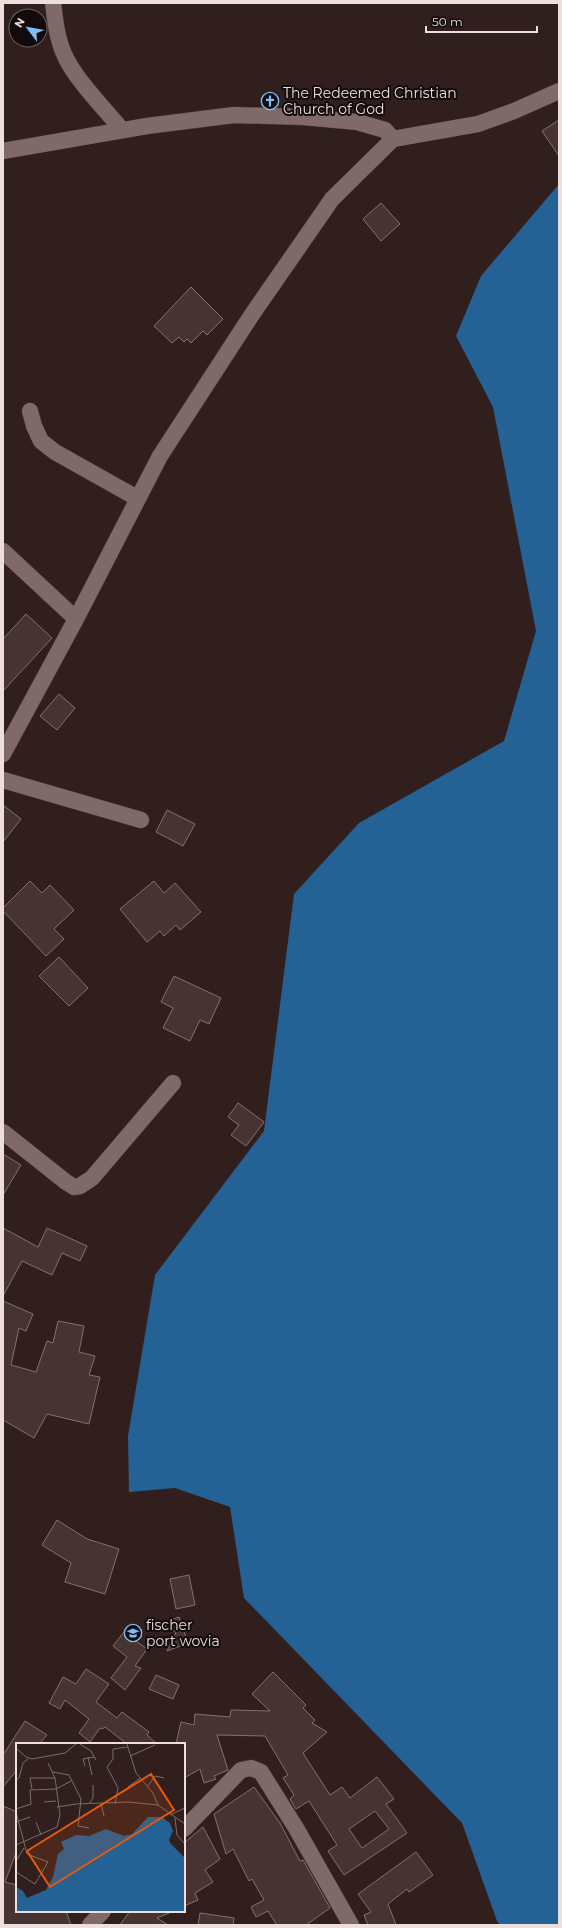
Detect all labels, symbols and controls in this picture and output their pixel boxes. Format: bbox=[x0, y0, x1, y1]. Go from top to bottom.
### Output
north arrow bbox=[8, 8, 48, 48]
scale bar bbox=[426, 8, 537, 34]
text: 50 m bbox=[432, 14, 463, 29]
text: N bbox=[11, 15, 28, 30]
place label: The Redeemed Christian Church of God bbox=[283, 84, 457, 118]
church icon: The Redeemed Christian Church of God bbox=[260, 91, 280, 111]
place label: fischer port wovia bbox=[146, 1616, 220, 1650]
school or university icon: fischer port wovia bbox=[123, 1623, 143, 1643]
inset map bbox=[16, 1743, 185, 1912]

